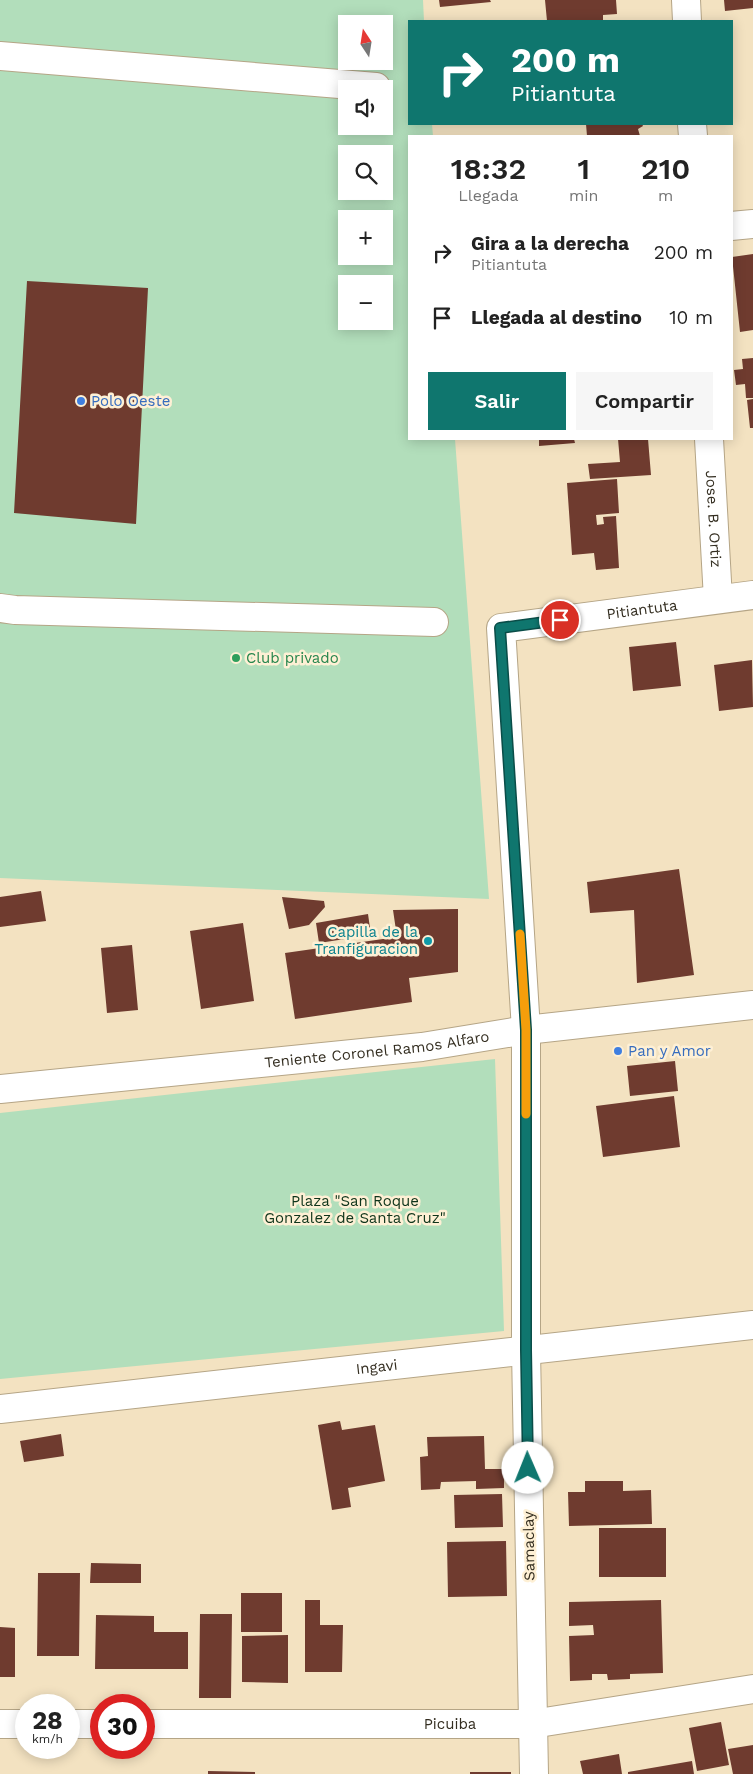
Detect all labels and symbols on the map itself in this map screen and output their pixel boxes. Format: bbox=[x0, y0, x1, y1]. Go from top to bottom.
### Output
north arrow bbox=[338, 15, 392, 70]
place label: Polo Oeste bbox=[91, 392, 170, 410]
marker: Polo Oeste bbox=[75, 395, 87, 407]
street label: Jose. B. Ortiz bbox=[702, 470, 725, 568]
street label: Pitiantuta bbox=[605, 596, 679, 623]
pin bbox=[539, 599, 581, 641]
place label: Club privado bbox=[246, 649, 339, 667]
marker: Club privado bbox=[230, 652, 242, 664]
place label: Capilla de la Tranfiguracion bbox=[314, 923, 419, 958]
marker: Capilla de la Tranfiguracion bbox=[422, 935, 434, 947]
street label: Teniente Coronel Ramos Alfaro bbox=[264, 1027, 491, 1072]
place label: Pan y Amor bbox=[628, 1042, 711, 1060]
marker: Pan y Amor bbox=[612, 1045, 624, 1057]
park label: Plaza "San Roque Gonzalez de Santa Cruz" bbox=[264, 1192, 446, 1227]
street label: Ingavi bbox=[355, 1356, 398, 1378]
position arrow bbox=[501, 1441, 553, 1493]
street label: Samaclay bbox=[519, 1511, 539, 1581]
speed limit sign: 30 bbox=[90, 1694, 155, 1759]
street label: Picuiba bbox=[424, 1715, 477, 1733]

